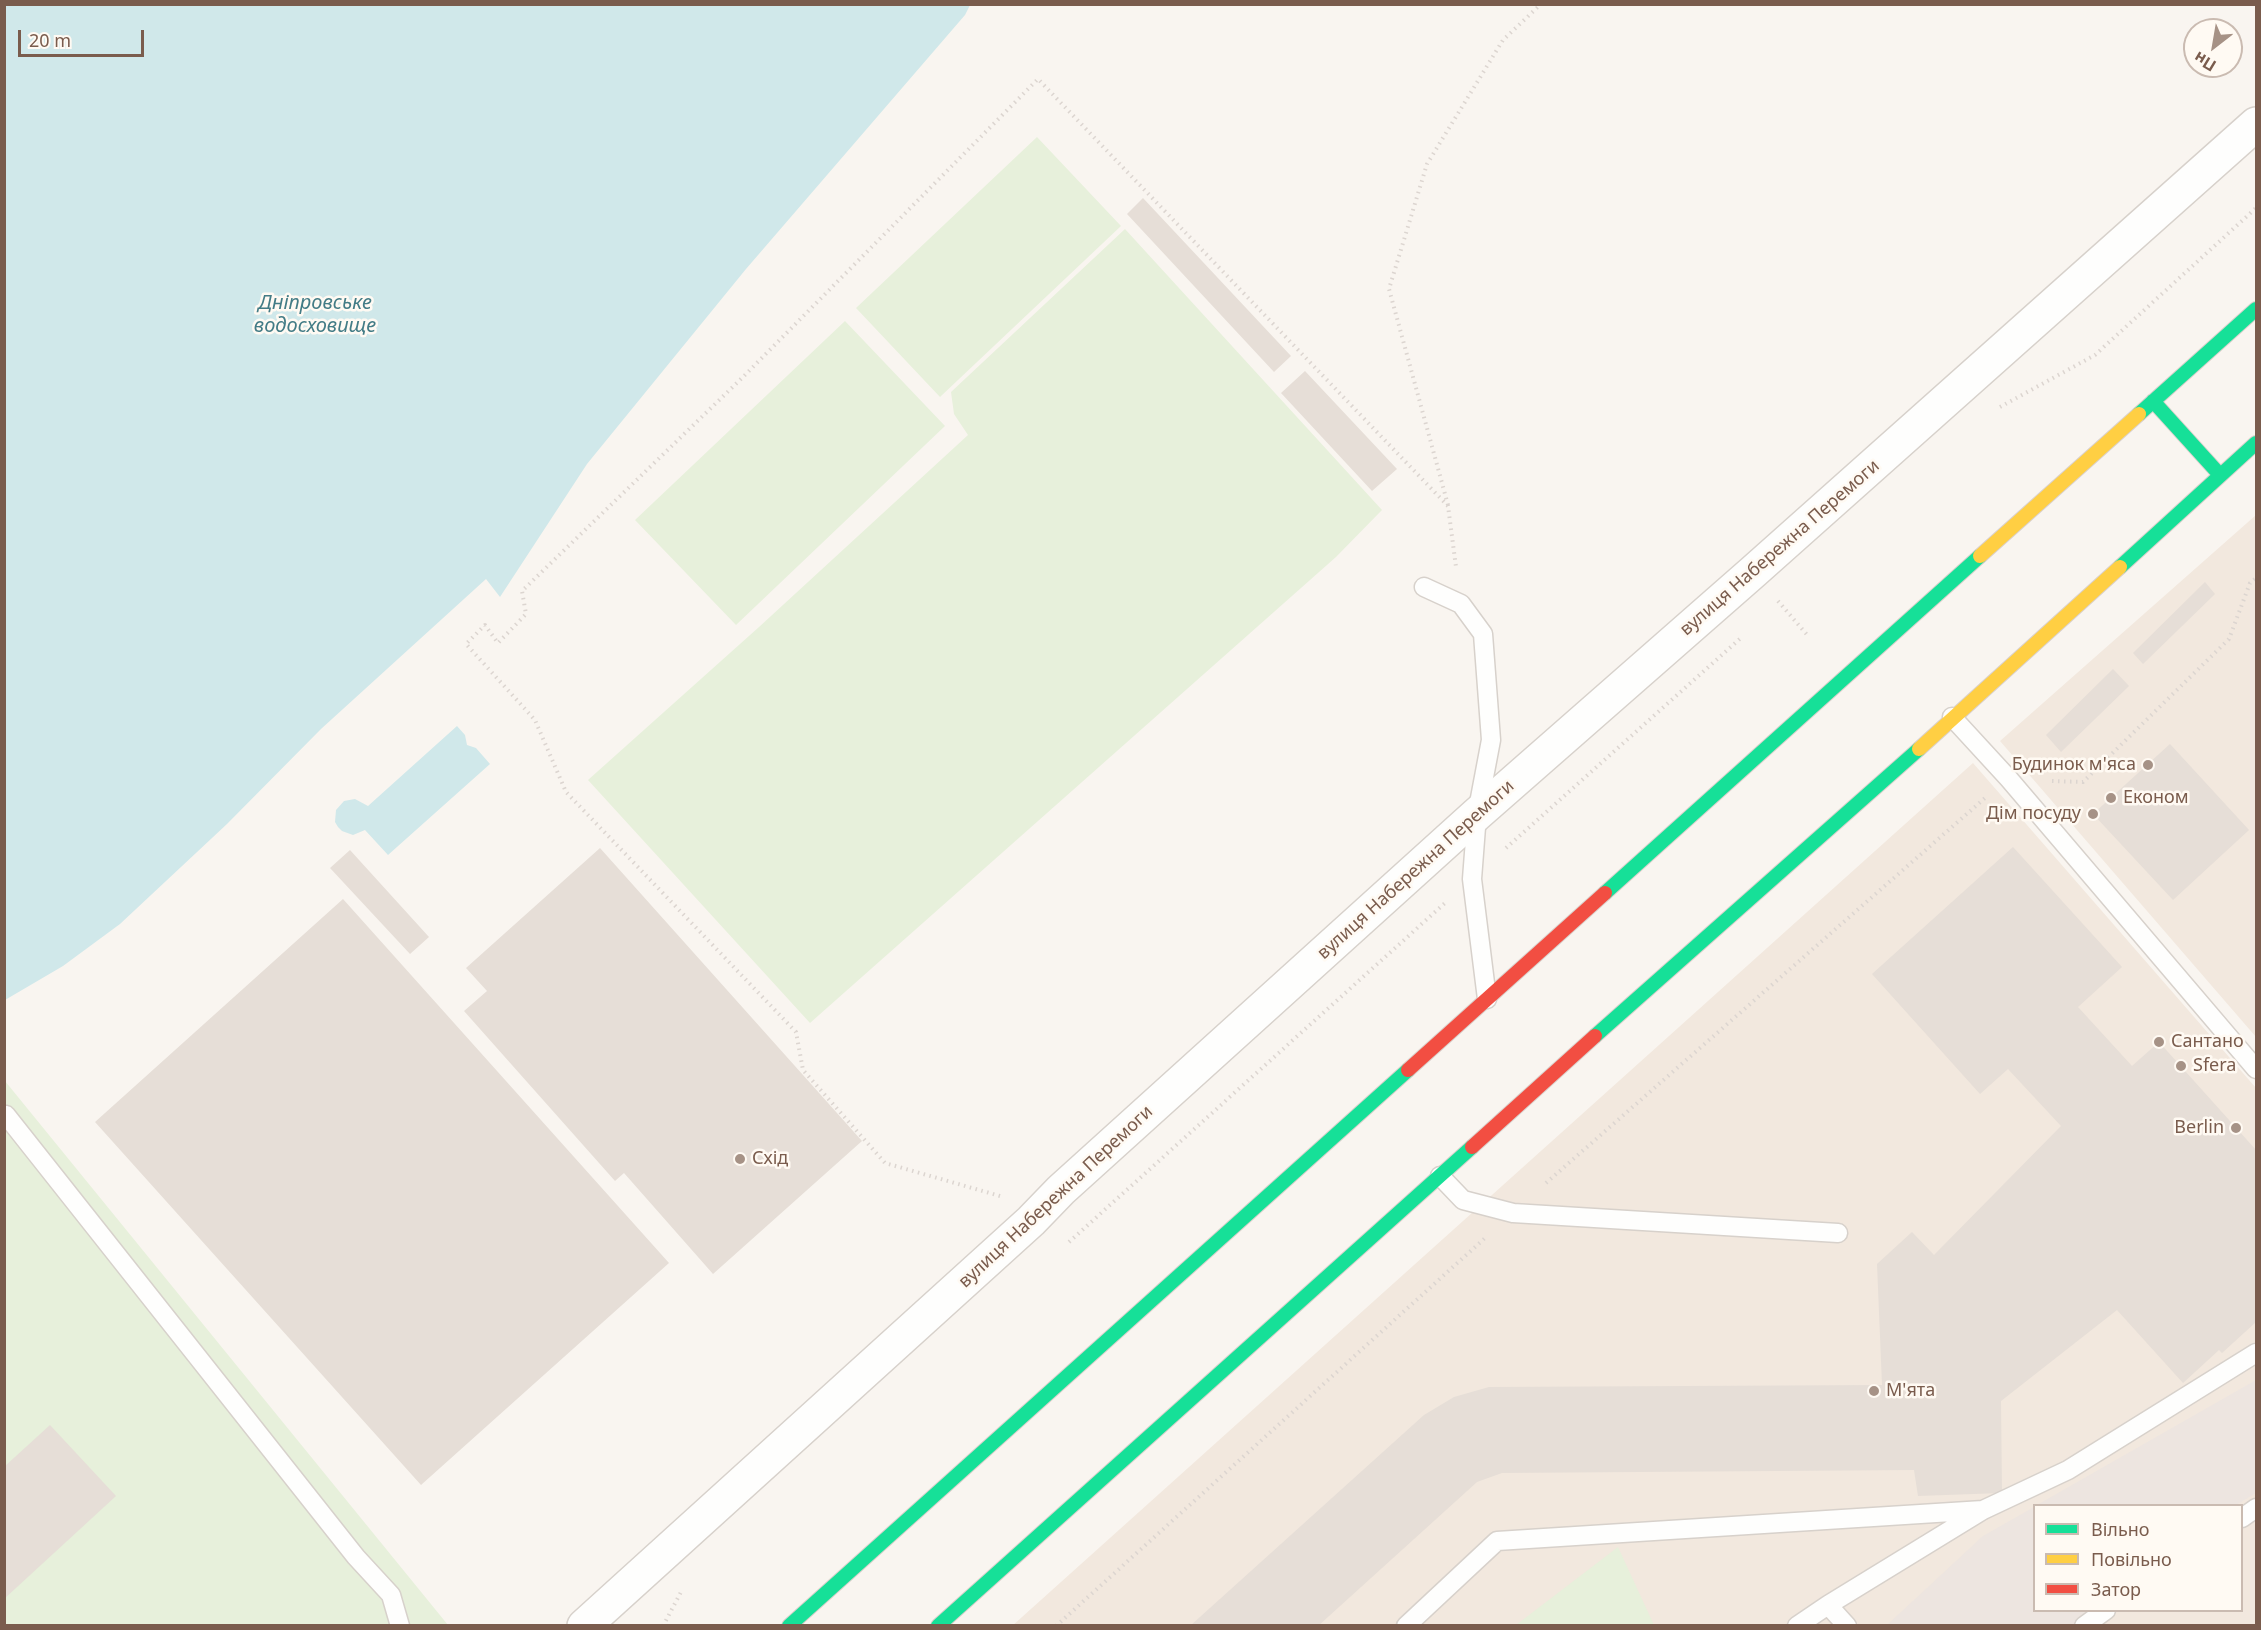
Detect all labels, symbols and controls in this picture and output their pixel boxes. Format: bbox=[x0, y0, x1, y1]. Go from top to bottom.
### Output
scale bar bbox=[21, 18, 147, 56]
north arrow bbox=[2183, 18, 2243, 78]
text: 20 m bbox=[29, 28, 71, 52]
text: Пн bbox=[2189, 46, 2220, 77]
water label: Дніпровське водосховище bbox=[254, 291, 376, 338]
street label: вулиця Набережна Перемоги bbox=[1676, 455, 1884, 641]
place label: Будинок м'яса bbox=[2012, 754, 2136, 776]
marker: Будинок м'яса bbox=[2141, 758, 2155, 772]
street label: вулиця Набережна Перемоги bbox=[1313, 776, 1519, 964]
place label: Економ bbox=[2123, 787, 2188, 809]
marker: Економ bbox=[2104, 791, 2118, 805]
place label: Дім посуду bbox=[1986, 803, 2081, 825]
marker: Дім посуду bbox=[2086, 807, 2100, 821]
place label: Сантано bbox=[2171, 1031, 2244, 1053]
marker: Сантано bbox=[2152, 1035, 2166, 1049]
place label: Sfera bbox=[2193, 1055, 2236, 1077]
marker: Sfera bbox=[2174, 1059, 2188, 1073]
street label: вулиця Набережна Перемоги bbox=[954, 1101, 1158, 1293]
place label: Berlin bbox=[2174, 1117, 2224, 1139]
marker: Berlin bbox=[2229, 1121, 2243, 1135]
place label: Схід bbox=[752, 1148, 788, 1170]
marker: Схід bbox=[733, 1152, 747, 1166]
place label: М'ята bbox=[1886, 1380, 1935, 1402]
marker: М'ята bbox=[1867, 1384, 1881, 1398]
legend bbox=[2033, 1504, 2243, 1612]
text: Вільно bbox=[2091, 1517, 2149, 1541]
text: Повільно bbox=[2091, 1547, 2172, 1571]
text: Затор bbox=[2091, 1577, 2141, 1601]

